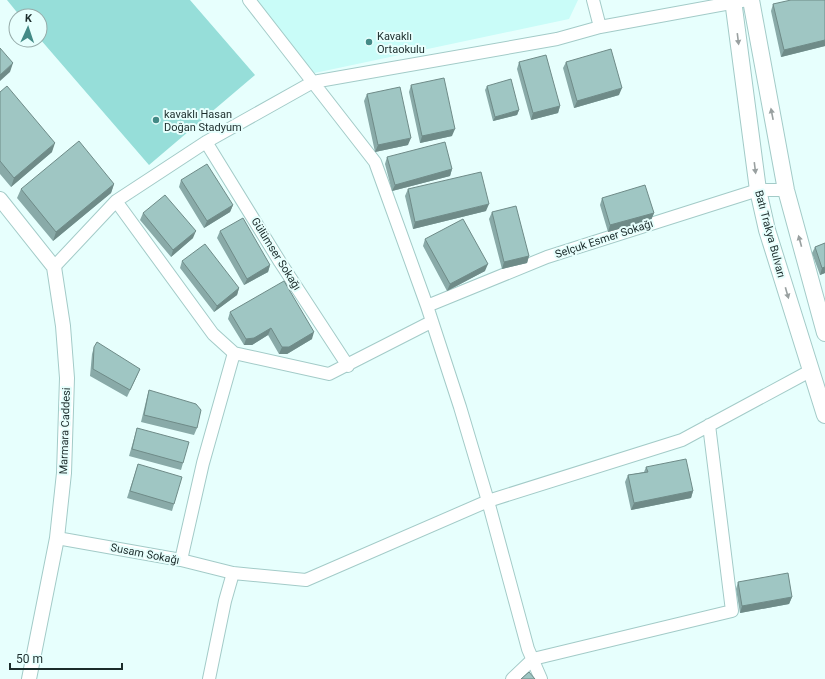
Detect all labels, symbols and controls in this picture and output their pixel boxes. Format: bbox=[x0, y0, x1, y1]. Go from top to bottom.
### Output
north arrow bbox=[8, 8, 48, 48]
text: K bbox=[25, 12, 33, 25]
place label: Kavaklı Ortaokulu bbox=[377, 30, 425, 56]
one-way arrow bbox=[735, 33, 741, 45]
marker: Kavaklı Ortaokulu bbox=[364, 37, 374, 47]
place label: kavaklı Hasan Doğan Stadyum bbox=[164, 108, 242, 134]
one-way arrow bbox=[769, 108, 775, 120]
marker: kavaklı Hasan Doğan Stadyum bbox=[151, 115, 161, 125]
one-way arrow bbox=[752, 162, 758, 174]
street label: Batı Trakya Bulvarı bbox=[752, 189, 788, 279]
street label: Gülümser Sokağı bbox=[248, 215, 304, 293]
street label: Selçuk Esmer Sokağı bbox=[553, 217, 655, 261]
one-way arrow bbox=[797, 235, 803, 247]
one-way arrow bbox=[784, 288, 790, 300]
street label: Marmara Caddesi bbox=[57, 387, 73, 475]
street label: Susam Sokağı bbox=[109, 541, 181, 567]
scale bar bbox=[10, 645, 122, 671]
text: 50 m bbox=[16, 652, 43, 666]

